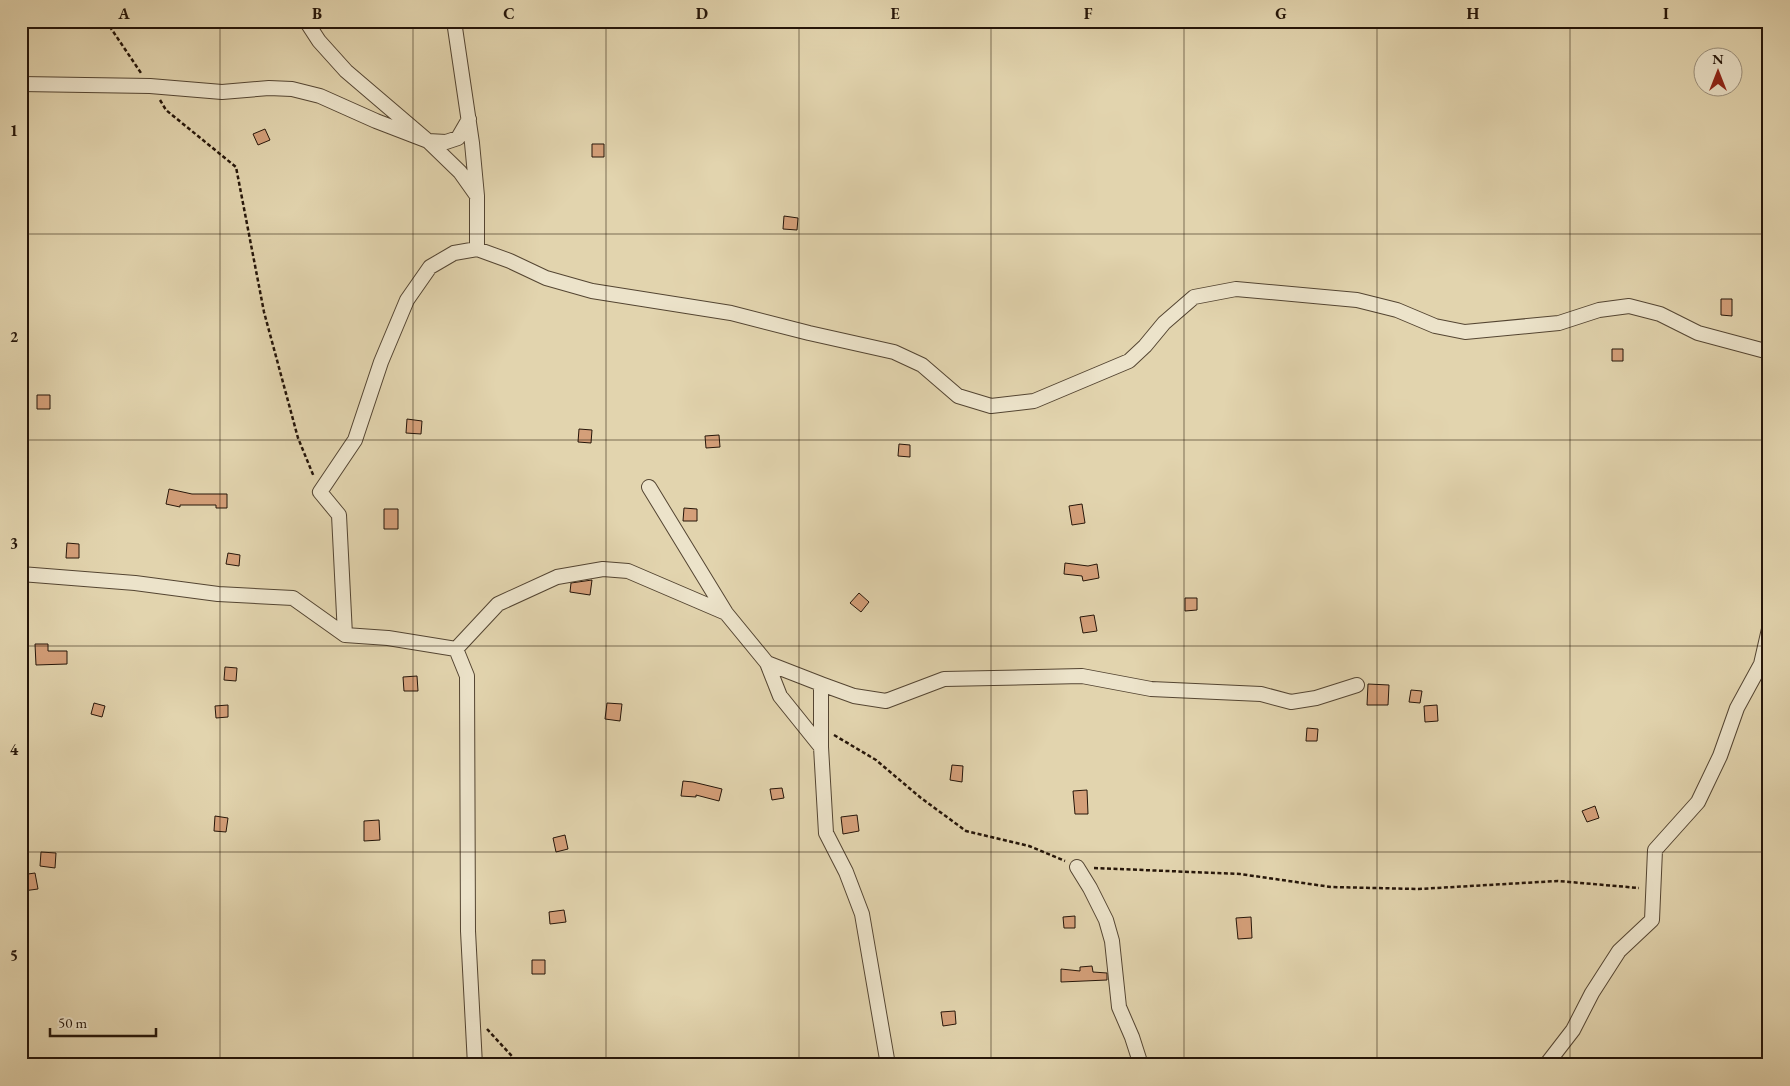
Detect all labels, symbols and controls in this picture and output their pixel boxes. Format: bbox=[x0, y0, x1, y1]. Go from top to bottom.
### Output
text: A bbox=[117, 3, 130, 24]
text: B bbox=[312, 3, 322, 24]
text: C bbox=[503, 3, 515, 24]
text: D bbox=[696, 3, 708, 24]
text: E bbox=[890, 3, 900, 24]
text: F bbox=[1084, 3, 1093, 24]
text: G bbox=[1275, 3, 1287, 24]
text: H bbox=[1467, 3, 1480, 24]
text: I bbox=[1663, 3, 1669, 24]
north arrow bbox=[1692, 48, 1742, 98]
text: N bbox=[1712, 50, 1724, 68]
text: 1 bbox=[10, 120, 18, 141]
text: 2 bbox=[10, 326, 19, 347]
text: 3 bbox=[10, 533, 18, 554]
text: 4 bbox=[10, 739, 19, 760]
text: 5 bbox=[10, 945, 18, 966]
scale bar bbox=[50, 1006, 156, 1038]
text: 50 m bbox=[58, 1013, 87, 1032]

